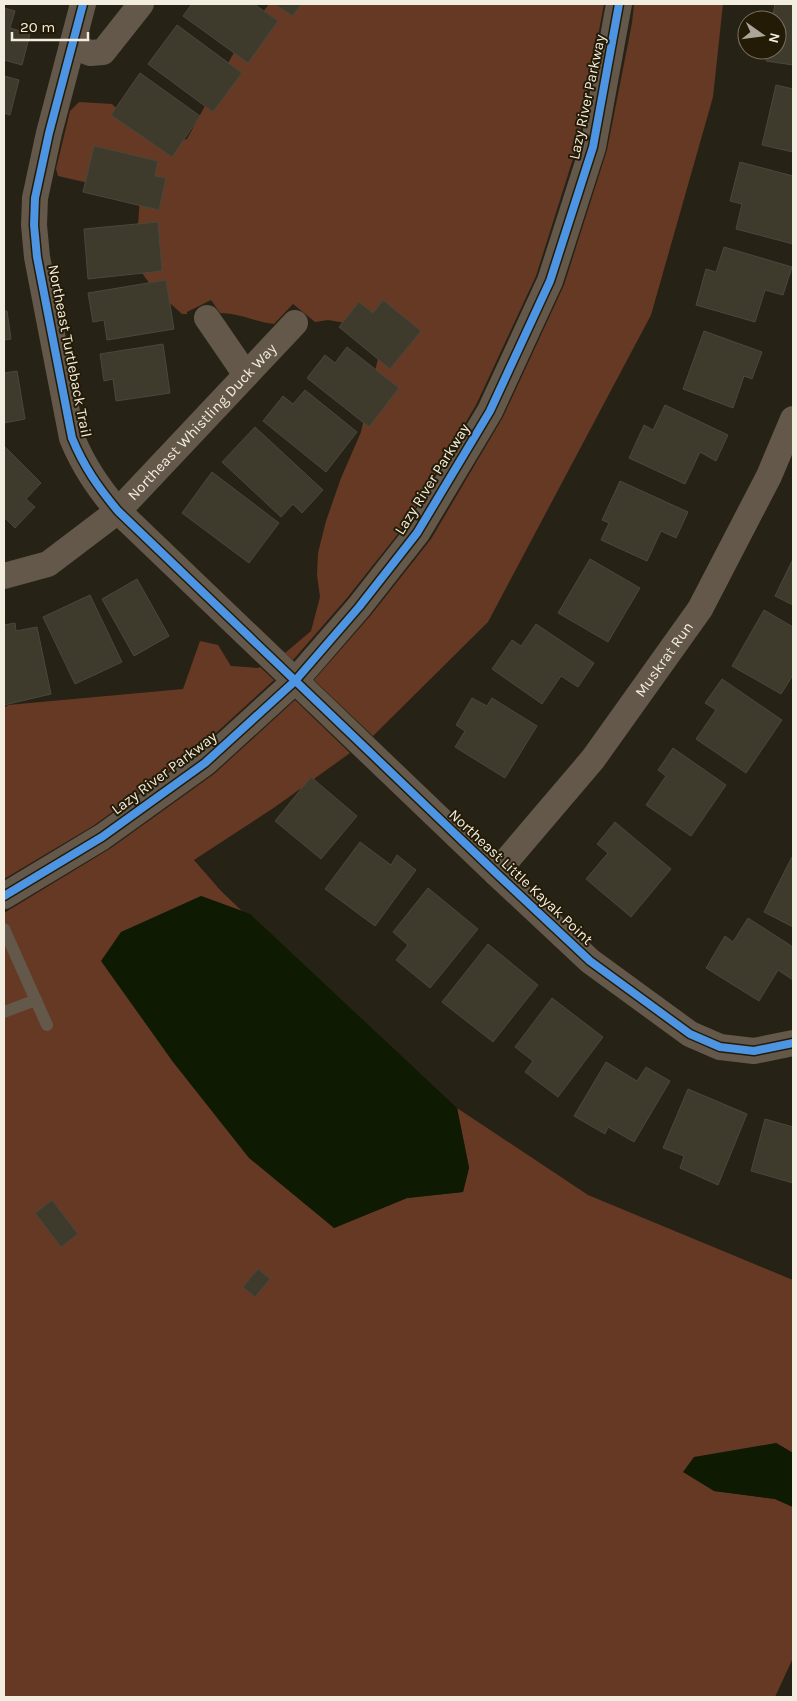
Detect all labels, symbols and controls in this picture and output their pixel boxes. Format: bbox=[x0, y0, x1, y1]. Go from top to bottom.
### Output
scale bar bbox=[12, 10, 89, 42]
north arrow bbox=[737, 10, 787, 60]
text: 20 m bbox=[20, 18, 55, 36]
text: N bbox=[765, 31, 784, 45]
street label: Lazy River Parkway bbox=[565, 33, 609, 161]
street label: Northeast Turtleback Trail bbox=[44, 263, 96, 439]
street label: Northeast Whistling Duck Way bbox=[124, 340, 280, 504]
street label: Lazy River Parkway bbox=[391, 420, 473, 538]
street label: Muskrat Run bbox=[631, 618, 697, 701]
street label: Lazy River Parkway bbox=[108, 727, 220, 819]
street label: Northeast Little Kayak Point bbox=[445, 806, 597, 949]

